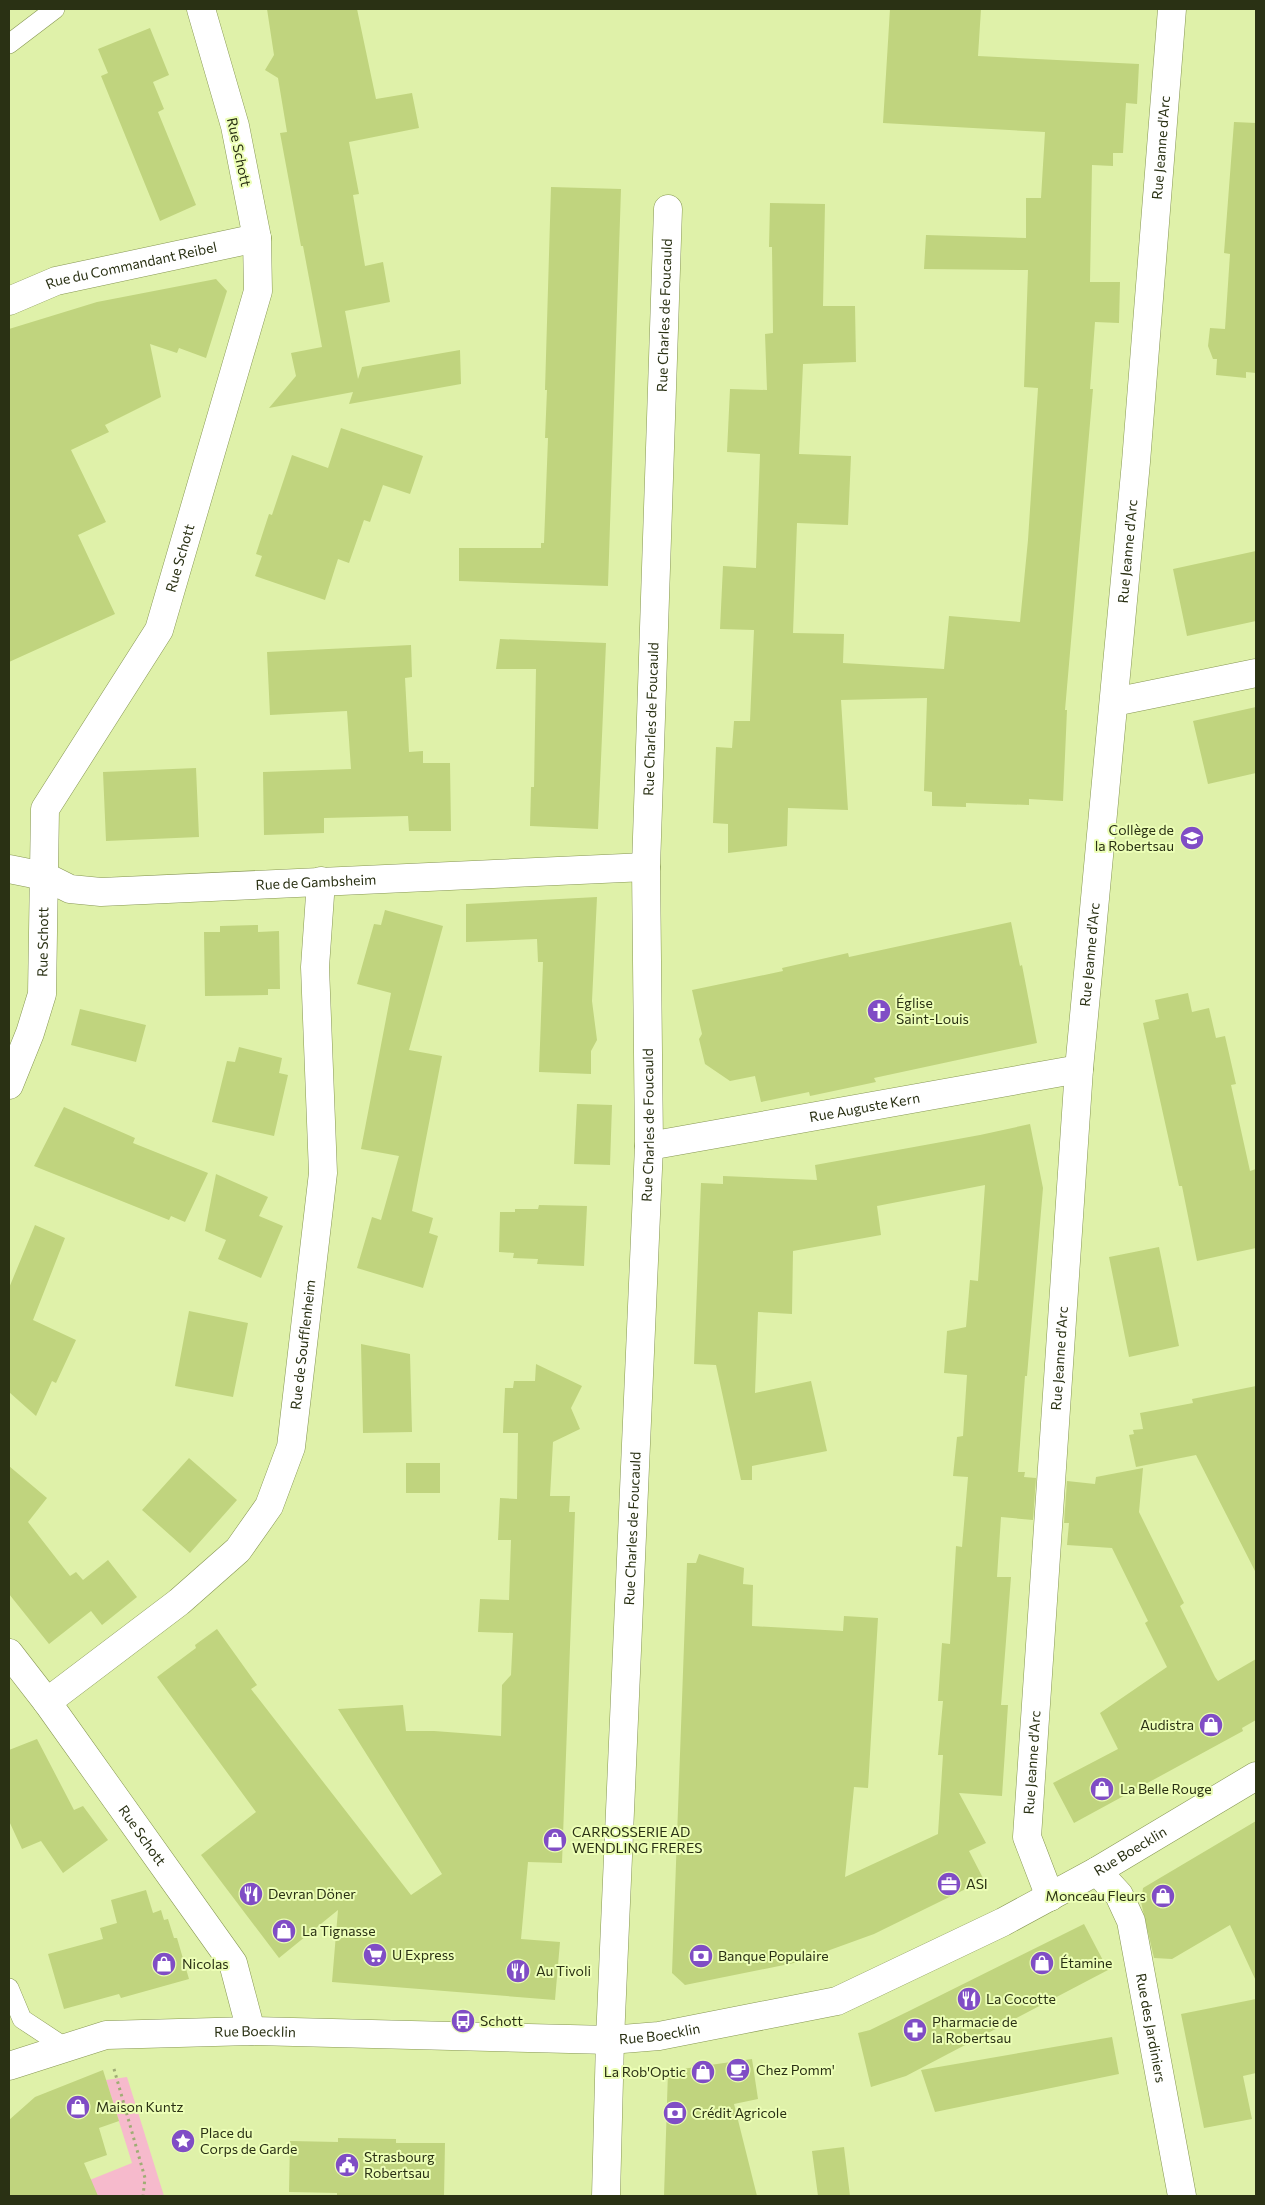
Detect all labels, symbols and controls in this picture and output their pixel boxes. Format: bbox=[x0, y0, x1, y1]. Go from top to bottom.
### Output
street label: Rue Jeanne d'Arc bbox=[1148, 95, 1173, 200]
street label: Rue Schott bbox=[224, 116, 255, 188]
street label: Rue du Commandant Reibel bbox=[43, 238, 218, 292]
street label: Rue Charles de Foucauld bbox=[653, 238, 675, 392]
street label: Rue Jeanne d'Arc bbox=[1114, 498, 1140, 604]
street label: Rue Schott bbox=[162, 522, 198, 594]
street label: Rue Charles de Foucauld bbox=[639, 642, 662, 796]
place label: Collège de la Robertsau bbox=[1095, 821, 1174, 854]
school or university icon: Collège de la Robertsau bbox=[1179, 825, 1205, 851]
street label: Rue de Gambsheim bbox=[255, 870, 377, 893]
street label: Rue Jeanne d'Arc bbox=[1076, 902, 1103, 1007]
street label: Rue Schott bbox=[33, 906, 51, 977]
place label: Église Saint-Louis bbox=[896, 994, 969, 1027]
church icon: Église Saint-Louis bbox=[866, 998, 892, 1024]
street label: Rue Charles de Foucauld bbox=[638, 1048, 657, 1202]
street label: Rue Auguste Kern bbox=[808, 1089, 921, 1125]
street label: Rue de Soufflenheim bbox=[286, 1279, 318, 1411]
street label: Rue Jeanne d'Arc bbox=[1047, 1306, 1071, 1411]
street label: Rue Charles de Foucauld bbox=[620, 1451, 644, 1606]
street label: Rue Jeanne d'Arc bbox=[1020, 1710, 1044, 1815]
shop icon: Audistra bbox=[1198, 1712, 1224, 1738]
place label: Audistra bbox=[1140, 1716, 1194, 1733]
shop icon: La Belle Rouge bbox=[1089, 1776, 1115, 1802]
place label: La Belle Rouge bbox=[1120, 1780, 1212, 1797]
street label: Rue Schott bbox=[115, 1802, 170, 1869]
street label: Rue Boecklin bbox=[1090, 1822, 1169, 1879]
place label: CARROSSERIE AD WENDLING FRERES bbox=[572, 1823, 703, 1856]
shop icon: CARROSSERIE AD WENDLING FRERES bbox=[542, 1827, 568, 1853]
office icon: ASI bbox=[936, 1871, 962, 1897]
place label: ASI bbox=[966, 1875, 988, 1892]
restaurant icon: Devran Döner bbox=[238, 1881, 264, 1907]
shop icon: Monceau Fleurs bbox=[1150, 1883, 1176, 1909]
place label: Devran Döner bbox=[268, 1885, 356, 1902]
place label: Monceau Fleurs bbox=[1046, 1887, 1146, 1904]
shop icon: La Tignasse bbox=[271, 1918, 297, 1944]
place label: La Tignasse bbox=[302, 1922, 376, 1939]
supermarket icon: U Express bbox=[362, 1942, 388, 1968]
bank icon: Banque Populaire bbox=[688, 1943, 714, 1969]
place label: U Express bbox=[392, 1946, 454, 1963]
place label: Banque Populaire bbox=[718, 1947, 829, 1964]
shop icon: Étamine bbox=[1029, 1950, 1055, 1976]
shop icon: Nicolas bbox=[151, 1951, 177, 1977]
place label: Étamine bbox=[1060, 1954, 1112, 1971]
place label: Nicolas bbox=[182, 1955, 229, 1972]
restaurant icon: Au Tivoli bbox=[505, 1958, 531, 1984]
place label: Au Tivoli bbox=[536, 1962, 591, 1979]
street label: Rue des Jardiniers bbox=[1133, 1972, 1170, 2084]
restaurant icon: La Cocotte bbox=[956, 1986, 982, 2012]
place label: La Cocotte bbox=[986, 1990, 1056, 2007]
bus stop icon: Schott bbox=[450, 2008, 476, 2034]
place label: Schott bbox=[480, 2012, 523, 2029]
place label: Pharmacie de la Robertsau bbox=[932, 2013, 1017, 2046]
pharmacy icon: Pharmacie de la Robertsau bbox=[902, 2017, 928, 2043]
street label: Rue Boecklin bbox=[618, 2019, 701, 2047]
street label: Rue Boecklin bbox=[214, 2022, 296, 2040]
cafe icon: Chez Pomm' bbox=[725, 2057, 751, 2083]
shop icon: La Rob'Optic bbox=[690, 2059, 716, 2085]
place label: Chez Pomm' bbox=[756, 2061, 835, 2078]
place label: La Rob'Optic bbox=[604, 2063, 686, 2080]
shop icon: Maison Kuntz bbox=[65, 2094, 91, 2120]
place label: Maison Kuntz bbox=[96, 2098, 183, 2115]
bank icon: Crédit Agricole bbox=[662, 2100, 688, 2126]
place label: Crédit Agricole bbox=[692, 2104, 787, 2121]
place label: Place du Corps de Garde bbox=[200, 2124, 297, 2157]
place icon: Place du Corps de Garde bbox=[170, 2128, 196, 2154]
place label: Strasbourg Robertsau bbox=[364, 2148, 435, 2181]
public building icon: Strasbourg Robertsau bbox=[334, 2152, 360, 2178]

